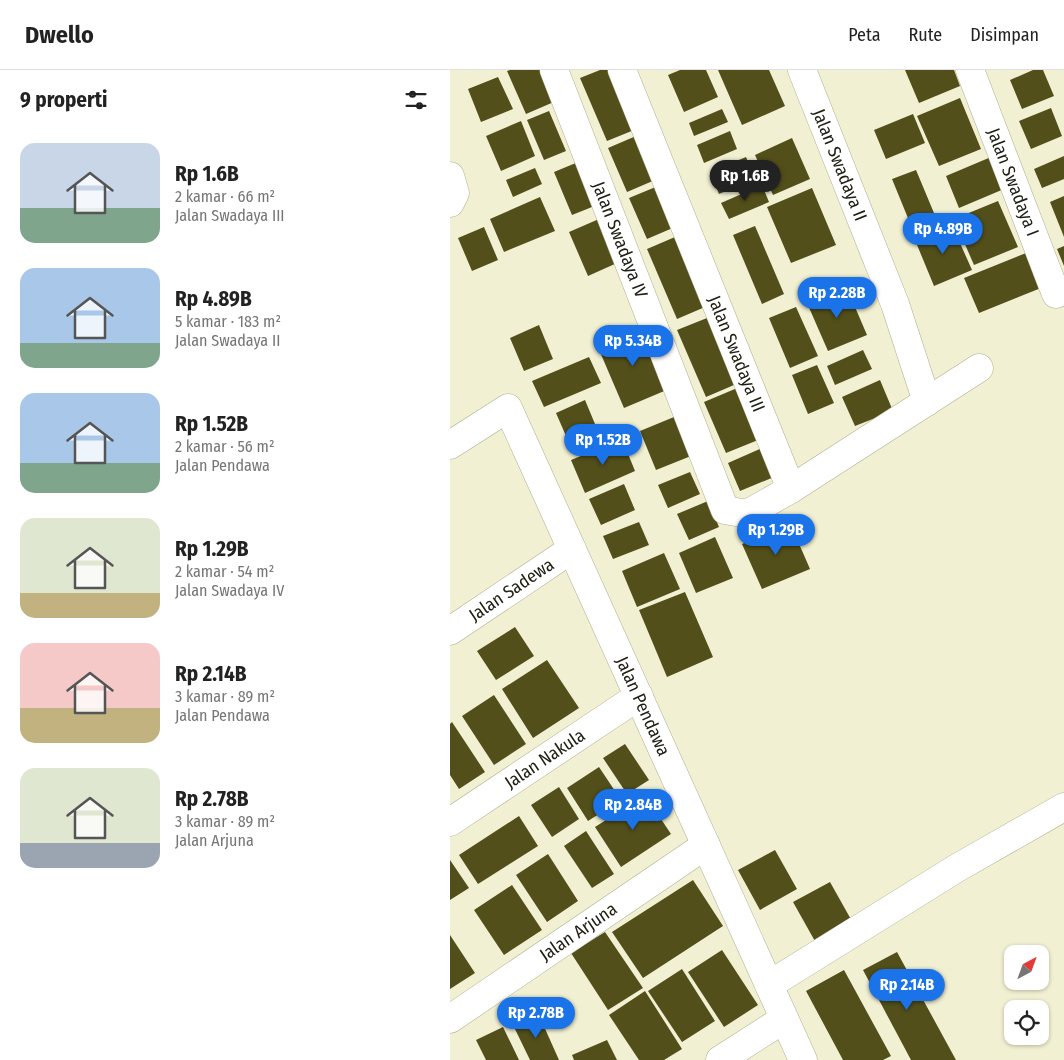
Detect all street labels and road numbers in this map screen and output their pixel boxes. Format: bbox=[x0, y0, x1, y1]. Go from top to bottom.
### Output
street label: Jalan Swadaya II bbox=[808, 106, 872, 224]
street label: Jalan Swadaya I bbox=[982, 125, 1044, 239]
street label: Jalan Swadaya IV bbox=[587, 178, 653, 302]
street label: Jalan Swadaya III bbox=[703, 292, 770, 415]
street label: Jalan Sadewa bbox=[465, 553, 558, 626]
street label: Jalan Pendawa bbox=[611, 653, 675, 759]
street label: Jalan Nakula bbox=[501, 724, 589, 793]
street label: Jalan Arjuna bbox=[535, 898, 621, 966]

